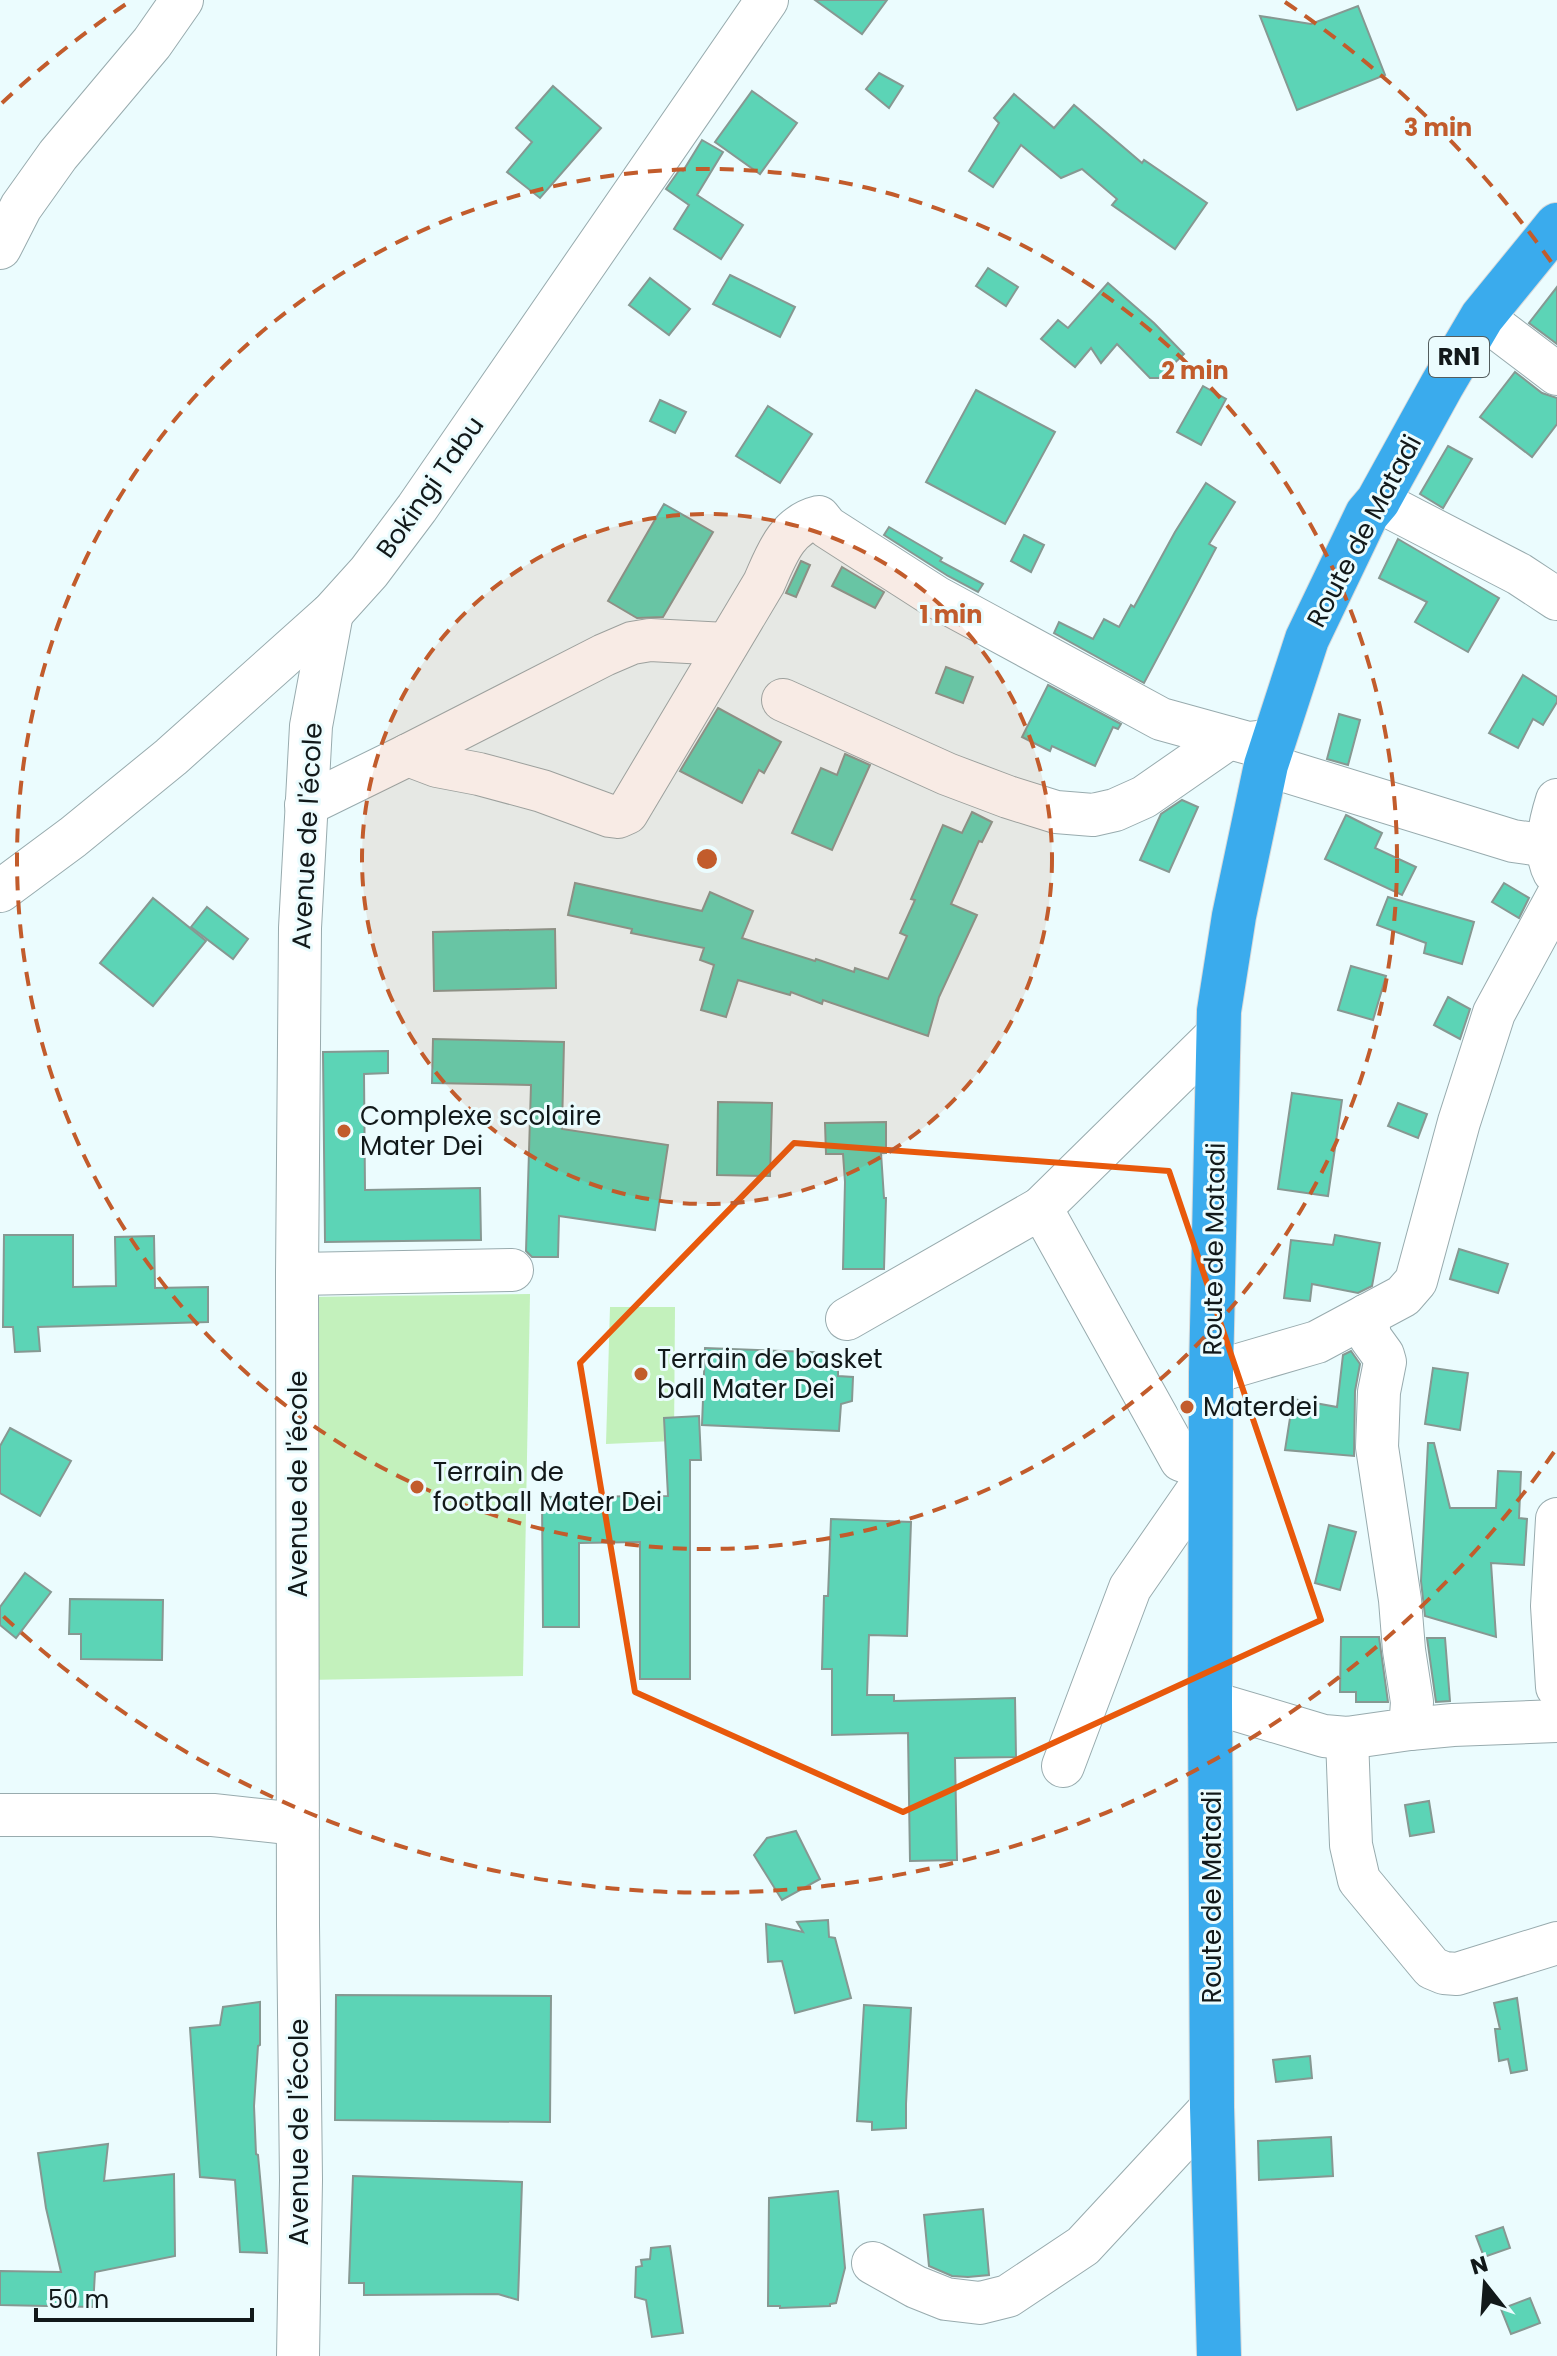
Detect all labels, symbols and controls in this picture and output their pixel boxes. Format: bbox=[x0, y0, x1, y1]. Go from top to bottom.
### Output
text: 3 min bbox=[1404, 111, 1472, 144]
road number: RN1 bbox=[1429, 337, 1489, 377]
text: 2 min bbox=[1161, 354, 1229, 387]
street label: Bokingi Tabu bbox=[368, 409, 492, 565]
street label: Route de Matadi bbox=[1298, 428, 1430, 634]
text: 1 min bbox=[920, 598, 982, 631]
street label: Avenue de l'école bbox=[283, 722, 331, 950]
centre of rings bbox=[693, 845, 721, 873]
place label: Complexe scolaire Mater Dei bbox=[360, 1098, 601, 1164]
marker: Complexe scolaire Mater Dei bbox=[335, 1122, 353, 1140]
street label: Route de Matadi bbox=[1194, 1142, 1234, 1356]
place label: Terrain de basket ball Mater Dei bbox=[657, 1341, 882, 1407]
marker: Terrain de basket ball Mater Dei bbox=[632, 1365, 650, 1383]
street label: Avenue de l'école bbox=[280, 1371, 316, 1597]
place label: Materdei bbox=[1203, 1389, 1318, 1425]
marker: Materdei bbox=[1178, 1398, 1196, 1416]
place label: Terrain de football Mater Dei bbox=[433, 1454, 662, 1520]
marker: Terrain de football Mater Dei bbox=[408, 1478, 426, 1496]
street label: Route de Matadi bbox=[1194, 1790, 1230, 2004]
street label: Avenue de l'école bbox=[281, 2019, 317, 2245]
north arrow bbox=[1445, 2244, 1525, 2324]
text: N bbox=[1467, 2248, 1492, 2283]
scale bar bbox=[36, 2272, 252, 2322]
text: 50 m bbox=[48, 2283, 109, 2316]

